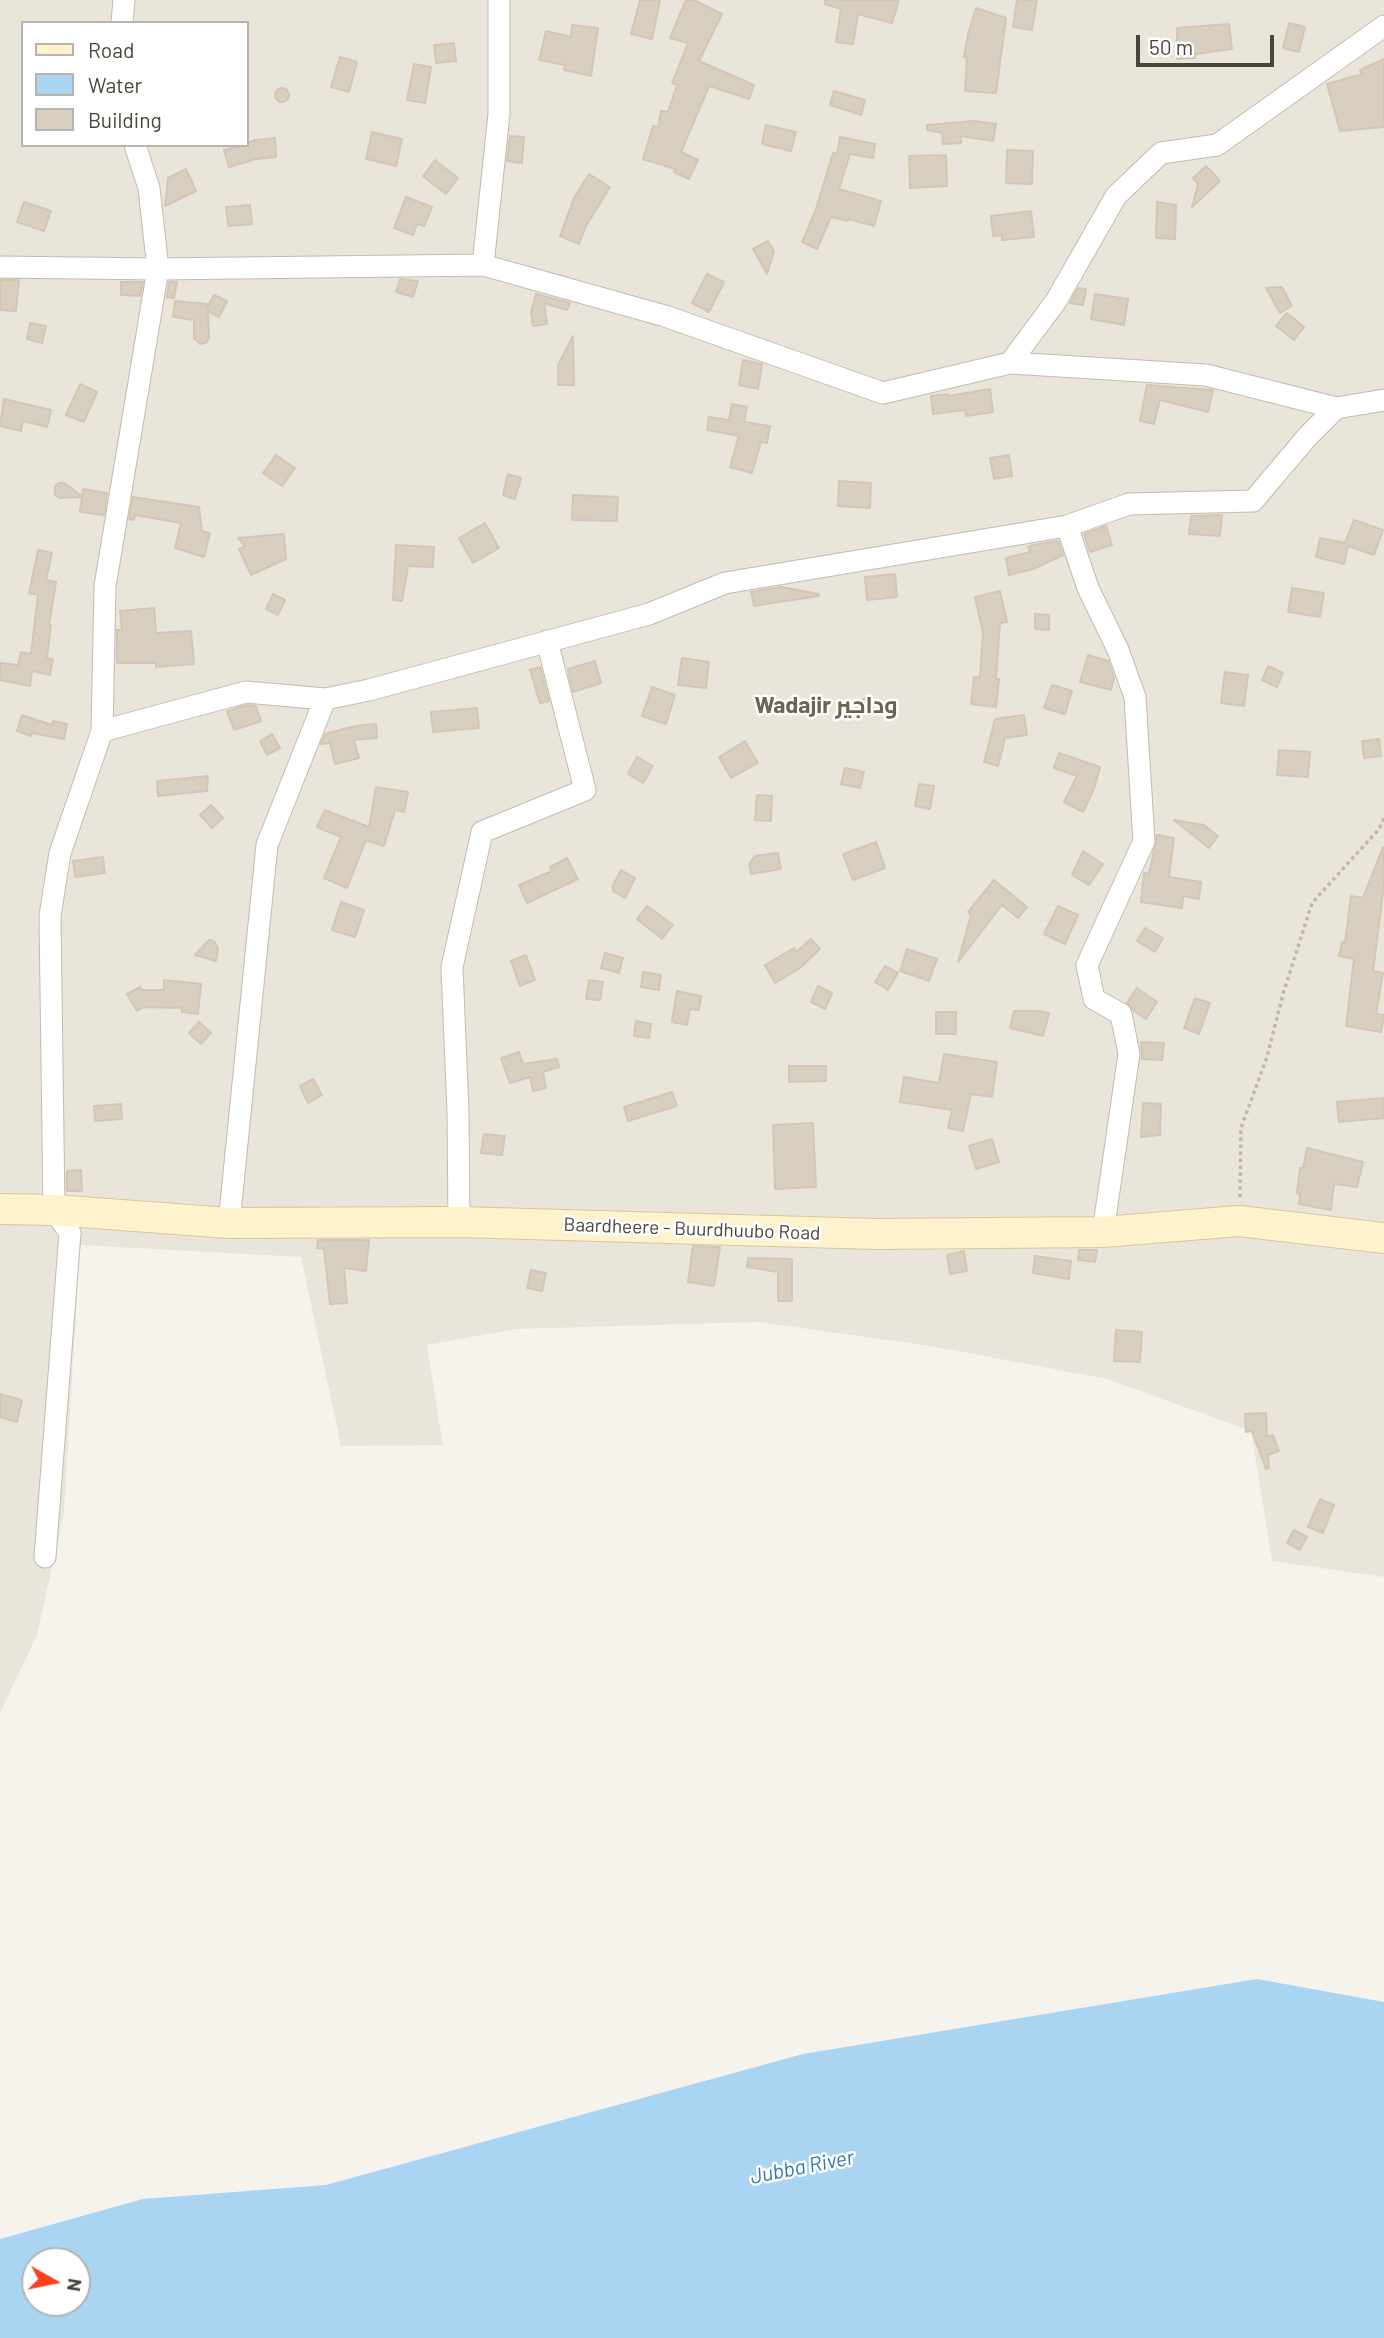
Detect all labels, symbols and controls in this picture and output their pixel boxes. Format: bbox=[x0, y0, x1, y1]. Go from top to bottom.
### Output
legend bbox=[21, 21, 248, 147]
scale bar bbox=[1139, 21, 1277, 65]
text: 50 m bbox=[1149, 34, 1193, 59]
text: Road bbox=[88, 37, 134, 62]
text: Water bbox=[88, 72, 142, 97]
text: Building bbox=[88, 107, 162, 132]
district label: Wadajir وداجير bbox=[754, 691, 898, 719]
street label: Baardheere - Buurdhuubo Road bbox=[563, 1213, 821, 1245]
water label: Jubba River bbox=[748, 2145, 856, 2189]
north arrow bbox=[21, 2247, 91, 2317]
text: N bbox=[63, 2277, 88, 2293]

